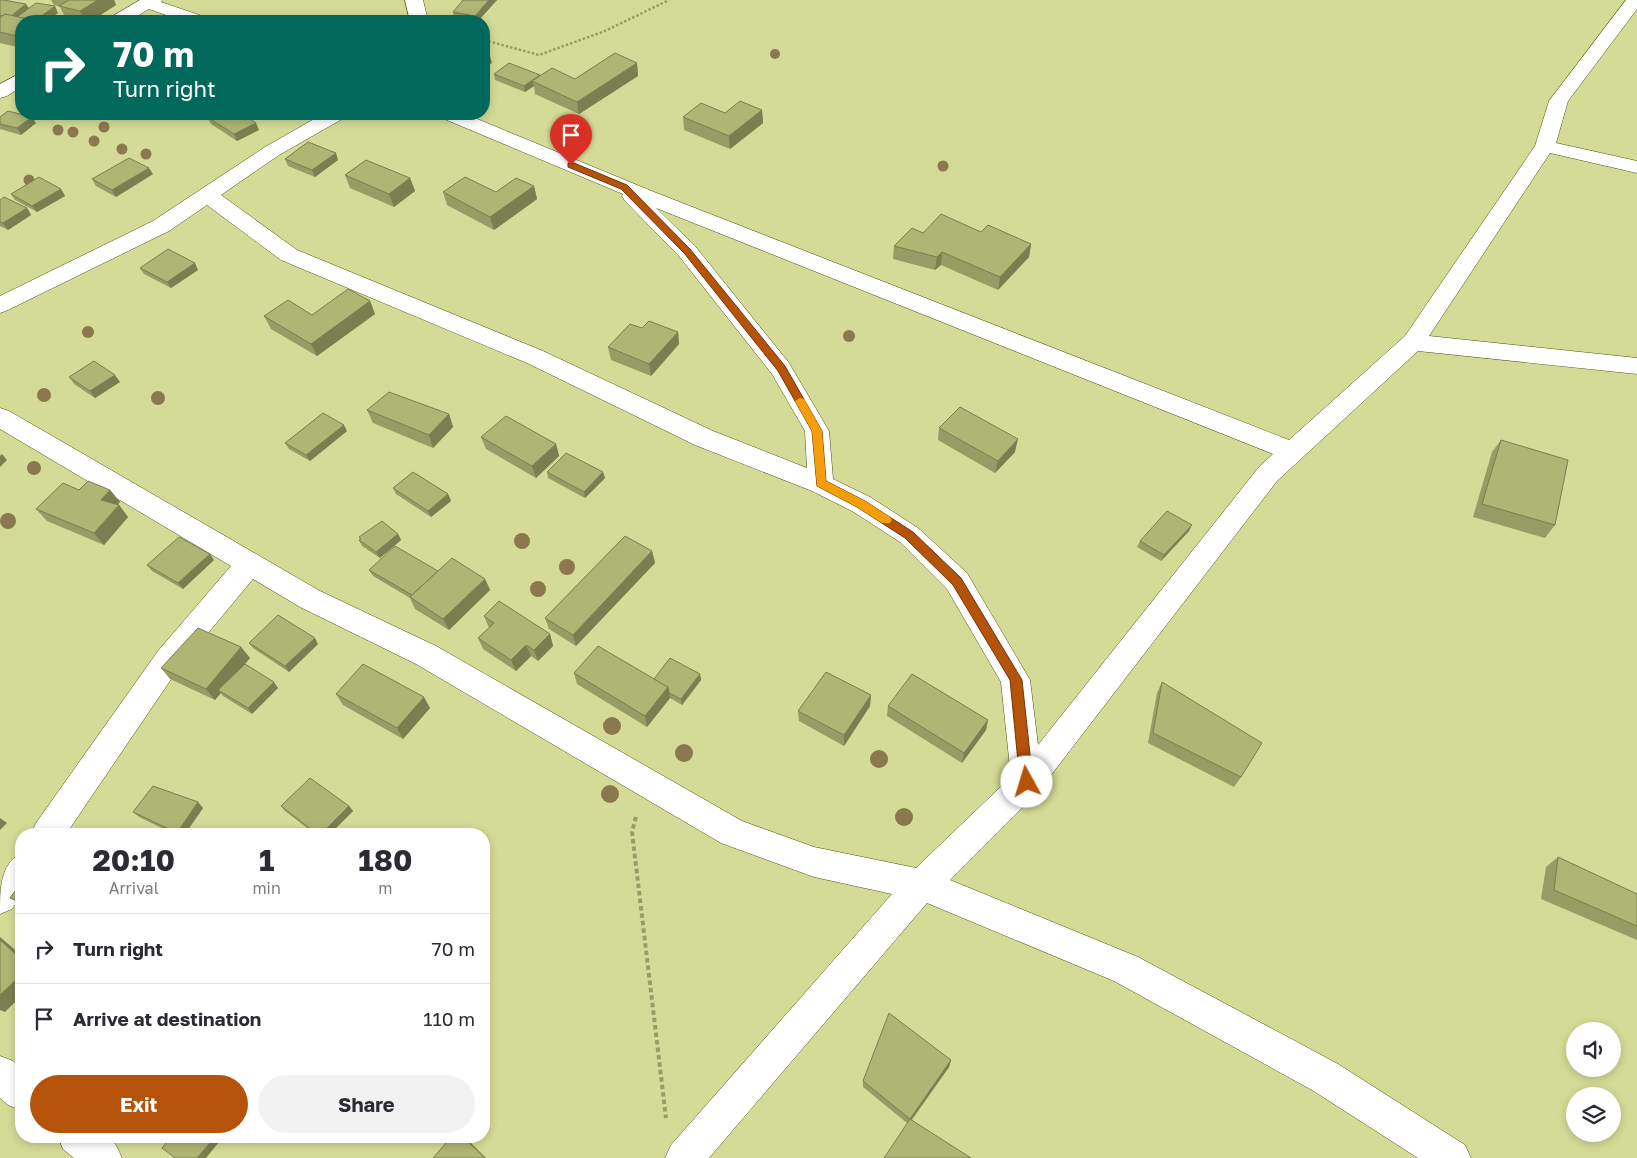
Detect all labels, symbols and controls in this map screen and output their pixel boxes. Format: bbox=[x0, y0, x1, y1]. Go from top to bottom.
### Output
text: 70 m bbox=[113, 33, 194, 75]
icon: right bbox=[30, 35, 95, 100]
text: Turn right bbox=[113, 75, 216, 102]
pin bbox=[550, 114, 592, 165]
icon: arrive bbox=[557, 121, 585, 149]
position arrow bbox=[1000, 755, 1052, 807]
text: 20:10 bbox=[93, 842, 175, 878]
text: 1 bbox=[259, 842, 274, 878]
text: 180 bbox=[358, 842, 412, 878]
text: Arrival bbox=[109, 878, 159, 898]
text: min bbox=[252, 878, 281, 898]
text: m bbox=[378, 878, 392, 898]
icon: right bbox=[30, 935, 58, 963]
text: Turn right bbox=[73, 937, 163, 960]
text: 70 m bbox=[432, 937, 475, 960]
icon: arrive bbox=[30, 1005, 58, 1033]
text: Arrive at destination bbox=[73, 1007, 261, 1030]
text: 110 m bbox=[423, 1007, 475, 1030]
map controls bbox=[1566, 1022, 1621, 1142]
button: sound bbox=[1566, 1022, 1621, 1077]
button: Exit bbox=[30, 1075, 248, 1133]
button: Share bbox=[258, 1075, 475, 1133]
button: layers bbox=[1566, 1087, 1621, 1142]

